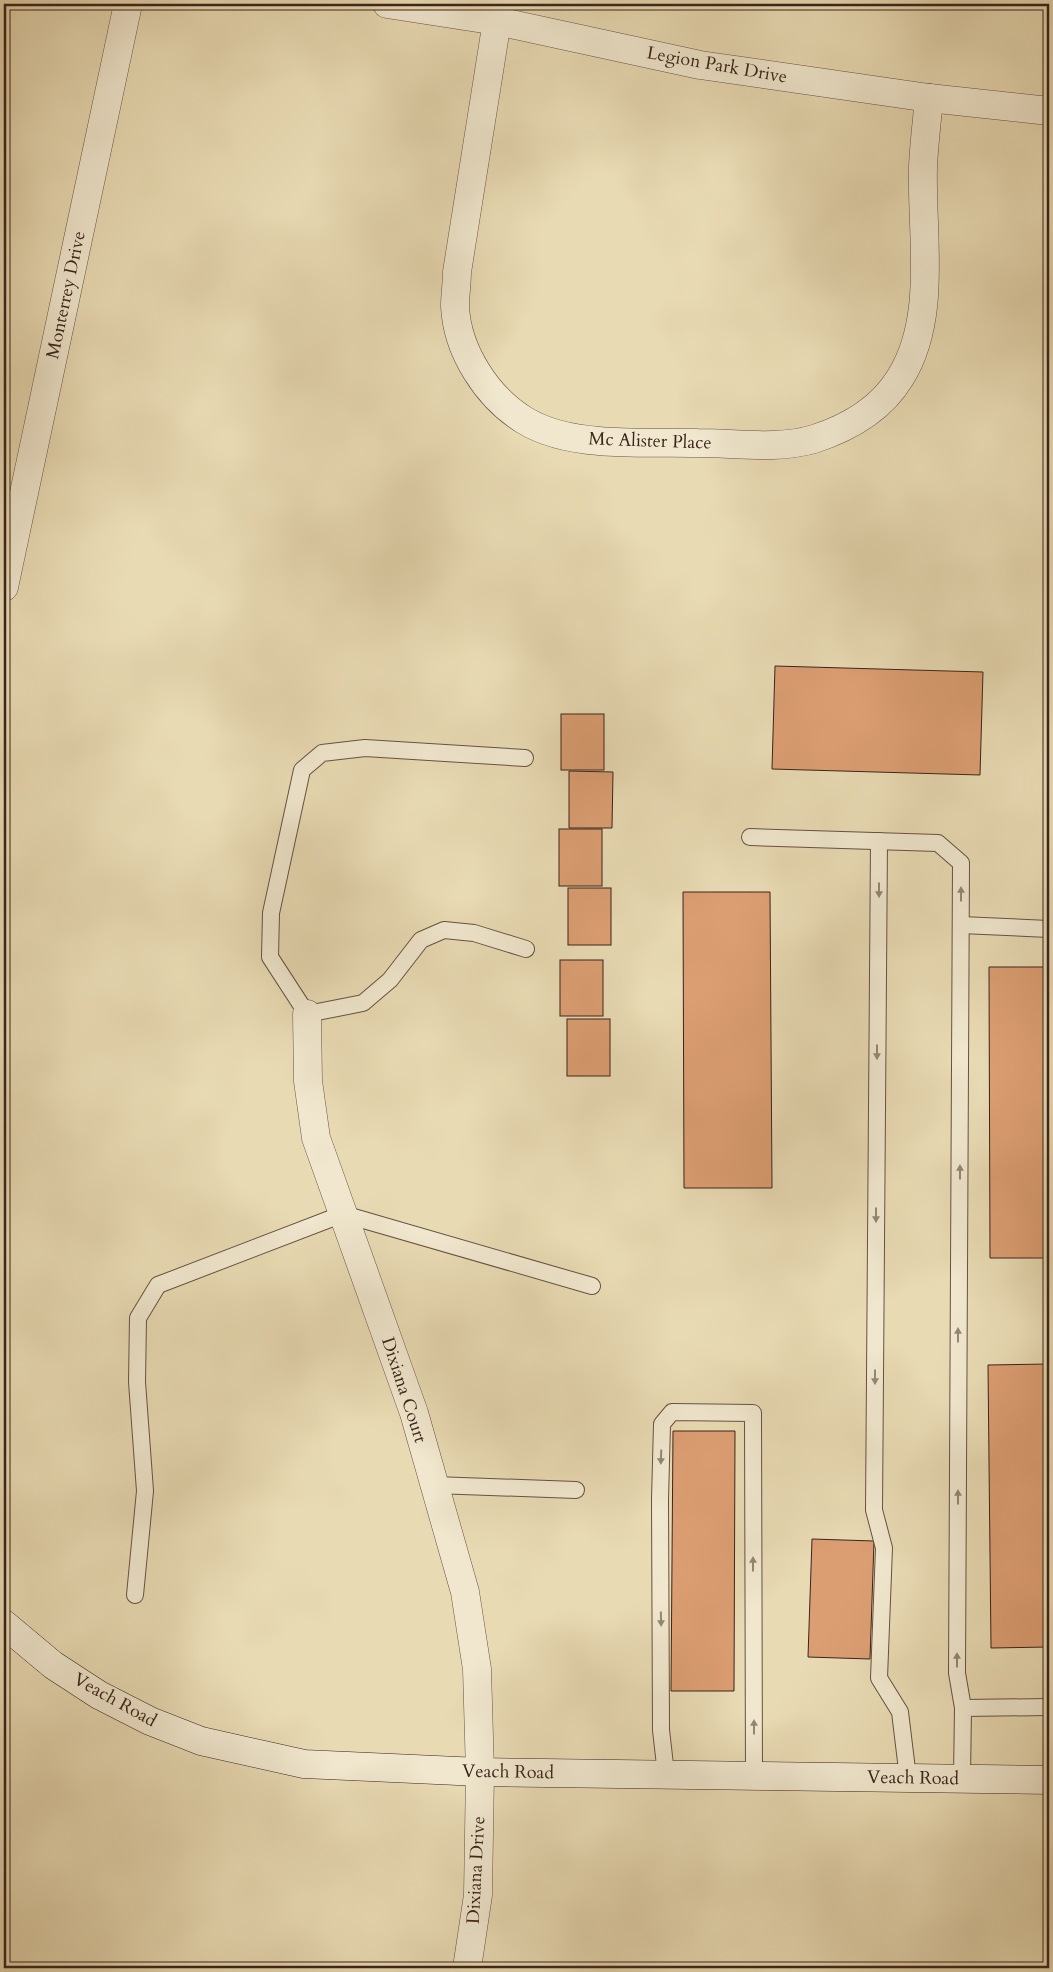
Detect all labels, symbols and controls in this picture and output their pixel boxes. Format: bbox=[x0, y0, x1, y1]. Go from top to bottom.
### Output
street label: Legion Park Drive bbox=[645, 40, 789, 90]
street label: Monterrey Drive bbox=[40, 229, 92, 361]
street label: Mc Alister Place bbox=[588, 426, 712, 456]
one-way arrow bbox=[875, 882, 883, 898]
one-way arrow bbox=[957, 886, 965, 902]
one-way arrow bbox=[873, 1045, 881, 1061]
one-way arrow bbox=[956, 1164, 964, 1180]
one-way arrow bbox=[872, 1207, 880, 1223]
one-way arrow bbox=[954, 1326, 962, 1342]
street label: Dixiana Court bbox=[375, 1334, 433, 1446]
one-way arrow bbox=[871, 1370, 879, 1386]
one-way arrow bbox=[657, 1449, 665, 1465]
one-way arrow bbox=[954, 1489, 962, 1505]
one-way arrow bbox=[749, 1556, 757, 1572]
one-way arrow bbox=[657, 1611, 665, 1627]
one-way arrow bbox=[953, 1651, 961, 1667]
street label: Veach Road bbox=[69, 1667, 162, 1733]
one-way arrow bbox=[750, 1718, 758, 1734]
street label: Veach Road bbox=[462, 1759, 554, 1785]
street label: Veach Road bbox=[867, 1765, 959, 1791]
street label: Dixiana Drive bbox=[461, 1815, 491, 1925]

